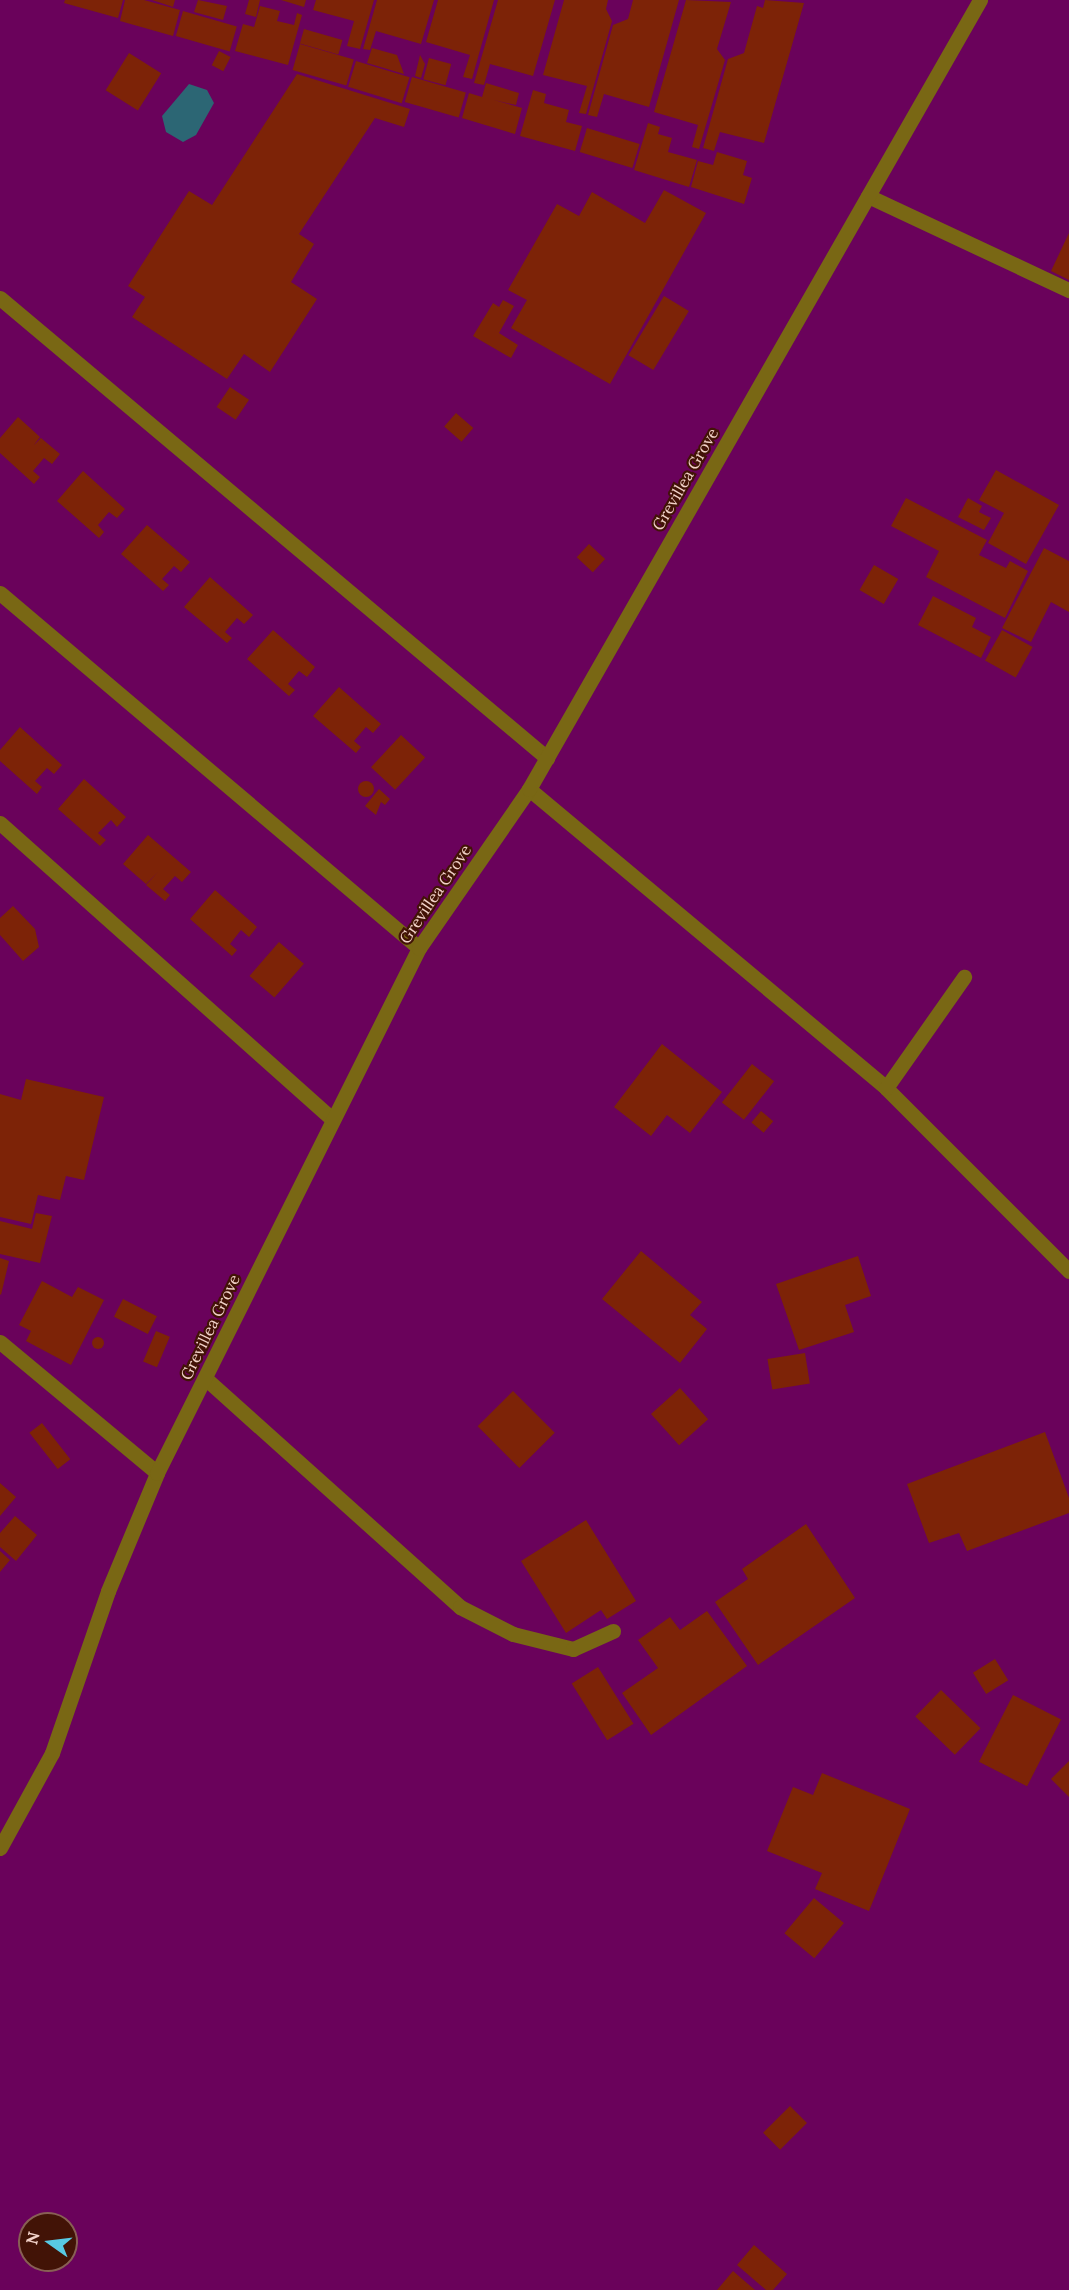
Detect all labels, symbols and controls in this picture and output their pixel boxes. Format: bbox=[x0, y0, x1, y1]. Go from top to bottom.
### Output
street label: Grevillea Grove bbox=[648, 424, 722, 534]
street label: Grevillea Grove bbox=[395, 841, 475, 947]
street label: Grevillea Grove bbox=[176, 1271, 244, 1383]
north arrow bbox=[18, 2212, 78, 2272]
text: N bbox=[21, 2230, 44, 2247]

